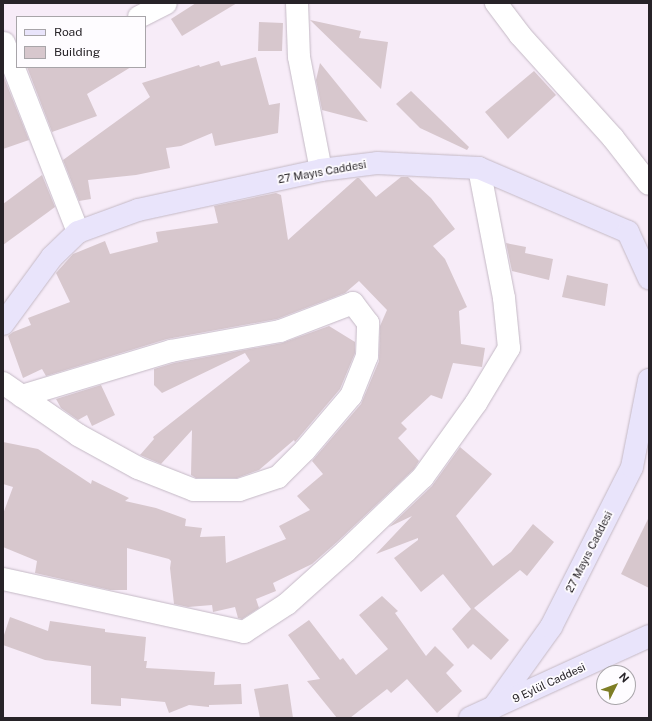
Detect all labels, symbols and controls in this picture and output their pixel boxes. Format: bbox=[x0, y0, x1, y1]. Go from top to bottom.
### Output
legend bbox=[16, 16, 146, 68]
text: Road bbox=[54, 25, 82, 39]
text: Building bbox=[54, 45, 100, 59]
street label: 27 Mayıs Caddesi bbox=[277, 158, 367, 186]
street label: 27 Mayıs Caddesi bbox=[563, 509, 615, 595]
street label: 9 Eylül Caddesi bbox=[510, 660, 588, 706]
north arrow bbox=[596, 665, 636, 705]
text: N bbox=[617, 670, 632, 685]

